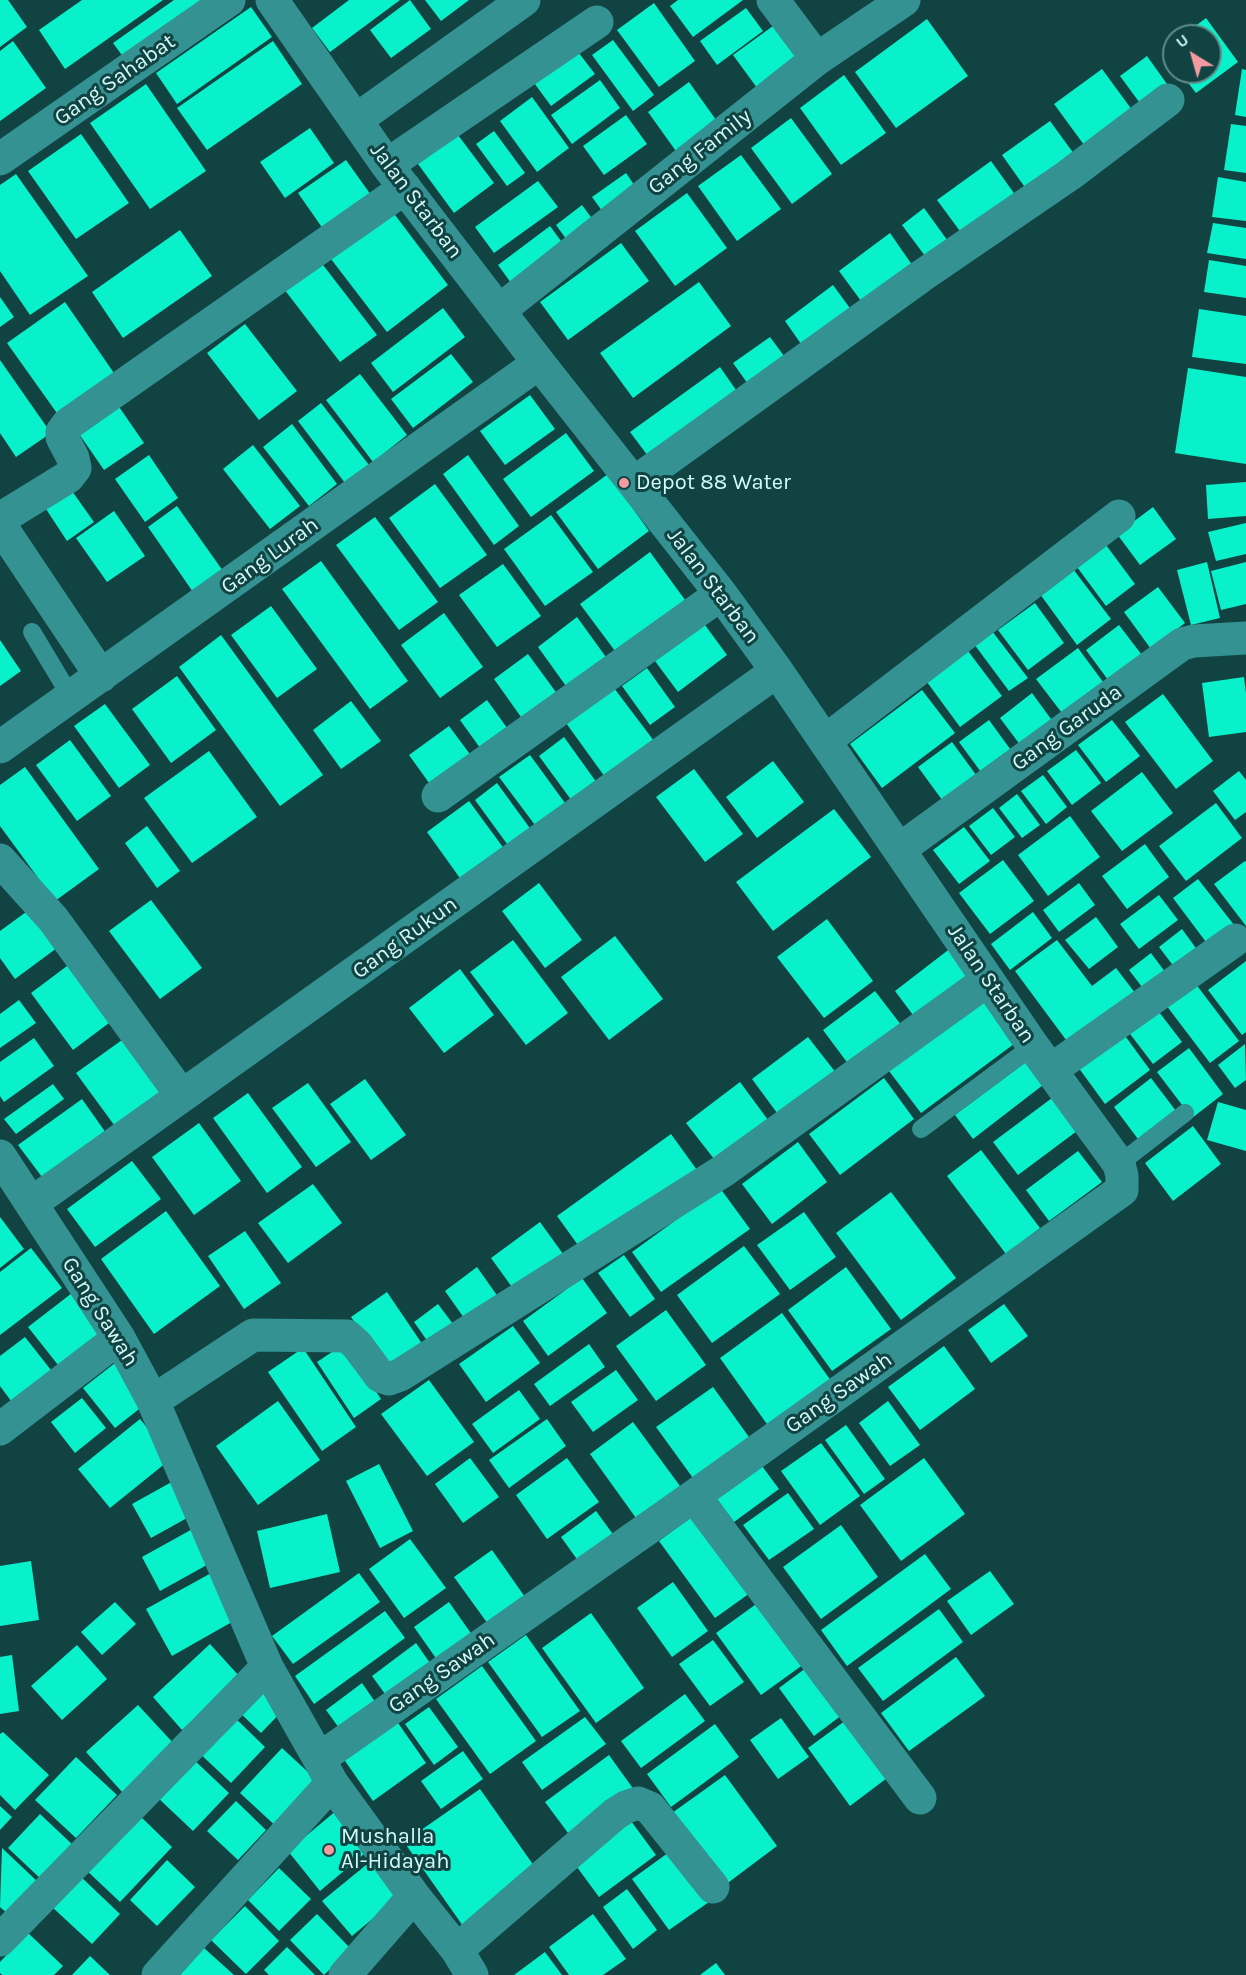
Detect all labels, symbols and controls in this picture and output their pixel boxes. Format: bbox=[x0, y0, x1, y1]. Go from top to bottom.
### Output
north arrow bbox=[1162, 24, 1222, 84]
street label: Gang Sahabat bbox=[50, 29, 180, 131]
text: U bbox=[1172, 30, 1192, 52]
street label: Gang Family bbox=[643, 103, 757, 201]
street label: Jalan Starban bbox=[364, 138, 468, 264]
place label: Depot 88 Water bbox=[636, 470, 791, 496]
marker: Depot 88 Water bbox=[617, 476, 631, 490]
street label: Gang Lurah bbox=[216, 512, 324, 600]
street label: Jalan Starban bbox=[661, 523, 765, 649]
street label: Gang Garuda bbox=[1007, 679, 1127, 777]
street label: Gang Rukun bbox=[347, 891, 463, 985]
street label: Jalan Starban bbox=[942, 919, 1040, 1049]
street label: Gang Sawah bbox=[56, 1252, 144, 1372]
street label: Gang Sawah bbox=[781, 1347, 897, 1439]
street label: Gang Sawah bbox=[384, 1627, 500, 1719]
place label: Mushalla Al-Hidayah bbox=[341, 1824, 449, 1876]
marker: Mushalla Al-Hidayah bbox=[322, 1843, 336, 1857]

